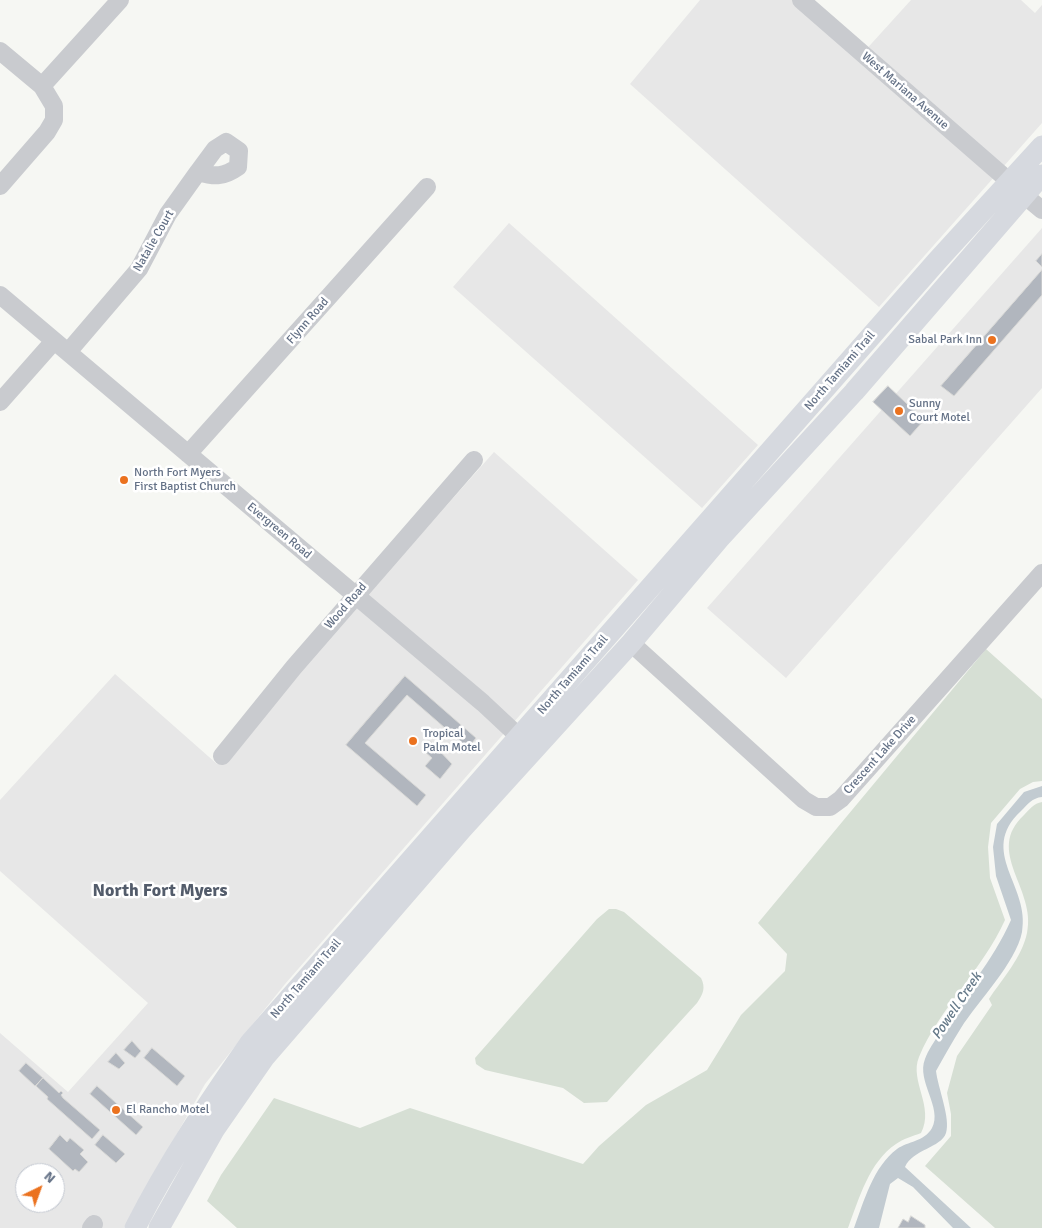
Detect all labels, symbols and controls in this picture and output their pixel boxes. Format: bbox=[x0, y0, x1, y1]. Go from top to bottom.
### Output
street label: West Mariana Avenue bbox=[859, 49, 951, 133]
street label: Natalie Court bbox=[131, 208, 177, 274]
street label: Flynn Road bbox=[284, 295, 332, 347]
street label: North Tamiami Trail bbox=[802, 328, 878, 414]
place label: Sabal Park Inn bbox=[908, 333, 982, 347]
marker: Sabal Park Inn bbox=[986, 334, 998, 346]
place label: Sunny Court Motel bbox=[909, 397, 970, 425]
marker: Sunny Court Motel bbox=[893, 405, 905, 417]
place label: North Fort Myers First Baptist Church bbox=[134, 466, 236, 494]
marker: North Fort Myers First Baptist Church bbox=[118, 474, 130, 486]
street label: Evergreen Road bbox=[244, 500, 314, 562]
street label: Wood Road bbox=[322, 580, 370, 632]
street label: North Tamiami Trail bbox=[535, 632, 611, 718]
street label: Crescent Lake Drive bbox=[841, 713, 919, 797]
place label: Tropical Palm Motel bbox=[423, 727, 481, 755]
marker: Tropical Palm Motel bbox=[407, 735, 419, 747]
district label: North Fort Myers bbox=[93, 880, 227, 902]
street label: North Tamiami Trail bbox=[268, 936, 344, 1022]
water label: Powell Creek bbox=[928, 969, 986, 1043]
place label: El Rancho Motel bbox=[126, 1103, 209, 1117]
marker: El Rancho Motel bbox=[110, 1104, 122, 1116]
north arrow bbox=[15, 1163, 65, 1213]
text: N bbox=[40, 1168, 59, 1187]

